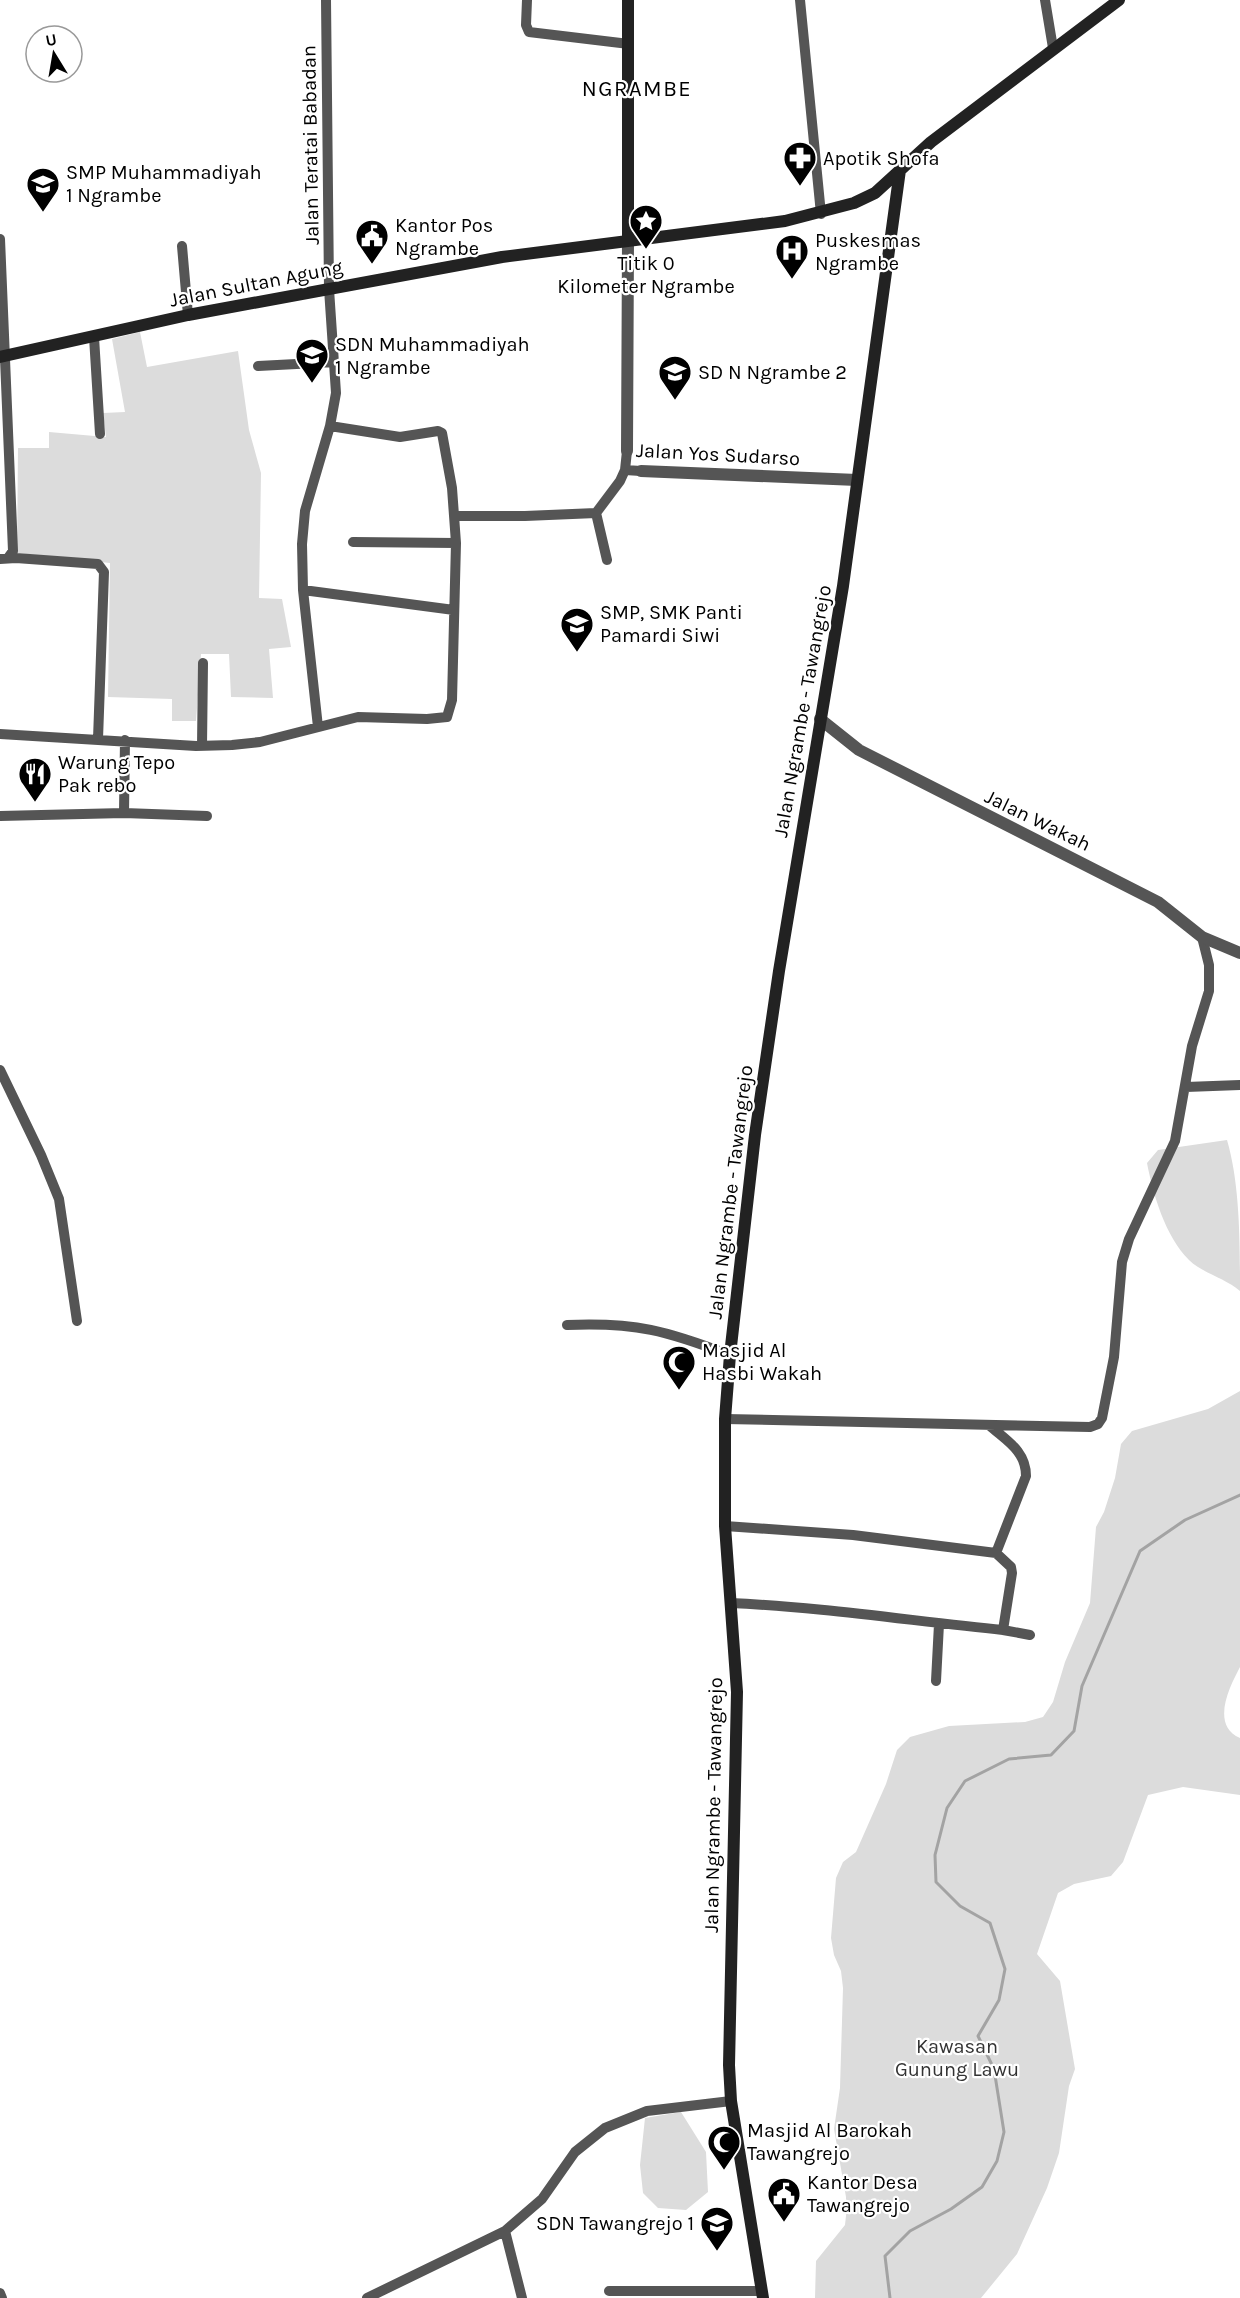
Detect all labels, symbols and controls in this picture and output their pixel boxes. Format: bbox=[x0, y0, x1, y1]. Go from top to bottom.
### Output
north arrow bbox=[24, 24, 84, 84]
text: U bbox=[44, 29, 58, 50]
street label: Jalan Teratai Babadan bbox=[297, 45, 324, 245]
district label: NGRAMBE bbox=[582, 76, 692, 102]
pharmacy icon: Apotik Shofa bbox=[782, 140, 818, 187]
place label: Apotik Shofa bbox=[823, 147, 940, 170]
place label: SMP Muhammadiyah 1 Ngrambe bbox=[66, 161, 262, 207]
school or university icon: SMP Muhammadiyah 1 Ngrambe bbox=[25, 166, 61, 213]
place icon: Titik 0 Kilometer Ngrambe bbox=[628, 203, 664, 250]
place label: Kantor Pos Ngrambe bbox=[395, 214, 493, 260]
public building icon: Kantor Pos Ngrambe bbox=[354, 218, 390, 265]
place label: Puskesmas Ngrambe bbox=[815, 229, 921, 275]
hospital icon: Puskesmas Ngrambe bbox=[774, 233, 810, 280]
place label: Titik 0 Kilometer Ngrambe bbox=[557, 252, 735, 298]
street label: Jalan Sultan Agung bbox=[168, 255, 345, 312]
place label: SDN Muhammadiyah 1 Ngrambe bbox=[335, 333, 529, 379]
school or university icon: SDN Muhammadiyah 1 Ngrambe bbox=[294, 337, 330, 384]
school or university icon: SD N Ngrambe 2 bbox=[657, 354, 693, 401]
place label: SD N Ngrambe 2 bbox=[698, 361, 847, 384]
street label: Jalan Yos Sudarso bbox=[635, 439, 801, 470]
street label: Jalan Ngrambe - Tawangrejo bbox=[769, 583, 836, 839]
place label: SMP, SMK Panti Pamardi Siwi bbox=[600, 601, 743, 647]
school or university icon: SMP, SMK Panti Pamardi Siwi bbox=[559, 606, 595, 653]
place label: Warung Tepo Pak rebo bbox=[58, 751, 175, 797]
restaurant icon: Warung Tepo Pak rebo bbox=[17, 756, 53, 803]
street label: Jalan Wakah bbox=[981, 785, 1095, 856]
street label: Jalan Ngrambe - Tawangrejo bbox=[703, 1064, 758, 1320]
place label: Masjid Al Hasbi Wakah bbox=[702, 1339, 822, 1385]
mosque icon: Masjid Al Hasbi Wakah bbox=[661, 1344, 697, 1391]
street label: Jalan Ngrambe - Tawangrejo bbox=[700, 1677, 727, 1933]
park label: Kawasan Gunung Lawu bbox=[895, 2035, 1019, 2081]
place label: Masjid Al Barokah Tawangrejo bbox=[747, 2119, 912, 2165]
mosque icon: Masjid Al Barokah Tawangrejo bbox=[706, 2124, 742, 2171]
place label: Kantor Desa Tawangrejo bbox=[807, 2171, 918, 2217]
public building icon: Kantor Desa Tawangrejo bbox=[766, 2176, 802, 2223]
school or university icon: SDN Tawangrejo 1 bbox=[699, 2205, 735, 2252]
place label: SDN Tawangrejo 1 bbox=[536, 2212, 694, 2235]

